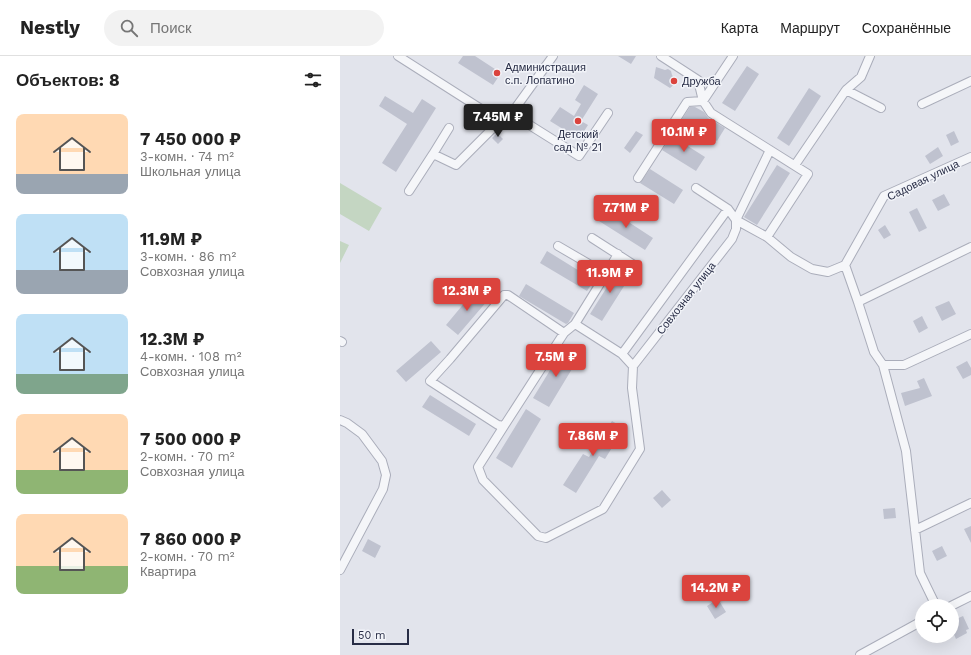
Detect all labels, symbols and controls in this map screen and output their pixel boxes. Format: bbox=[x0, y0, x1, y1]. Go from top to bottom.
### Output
search box bbox=[104, 10, 384, 46]
text: Nestly bbox=[20, 16, 80, 39]
icon: search bbox=[118, 17, 140, 39]
text: Поиск bbox=[150, 19, 192, 37]
text: Карта bbox=[721, 20, 758, 36]
text: Маршрут bbox=[780, 20, 840, 36]
text: Сохранённые bbox=[862, 20, 951, 36]
place label: Администрация с.п. Лопатино bbox=[505, 61, 586, 87]
marker: Администрация с.п. Лопатино bbox=[492, 68, 502, 78]
icon: filters bbox=[302, 69, 324, 91]
text: Объектов: 8 bbox=[16, 70, 120, 90]
place label: Дружба bbox=[682, 75, 722, 88]
marker: Дружба bbox=[669, 76, 679, 86]
pin: 7.45M ₽ bbox=[461, 104, 535, 138]
text: 7.45M ₽ bbox=[473, 109, 523, 124]
marker: Детский сад № 21 bbox=[573, 116, 583, 126]
pin: 10.1M ₽ bbox=[647, 119, 721, 153]
text: 10.1M ₽ bbox=[661, 124, 707, 139]
place label: Детский сад № 21 bbox=[554, 128, 602, 154]
text: 7 450 000 ₽ bbox=[140, 129, 241, 149]
icon: home bbox=[48, 130, 96, 178]
text: 3-комн. · 74 m² bbox=[140, 149, 234, 164]
street label: Садовая улица bbox=[885, 157, 962, 204]
text: Школьная улица bbox=[140, 164, 241, 179]
pin: 7.71M ₽ bbox=[589, 195, 663, 229]
text: 7.71M ₽ bbox=[603, 200, 649, 215]
text: 11.9M ₽ bbox=[140, 229, 202, 249]
icon: home bbox=[48, 230, 96, 278]
text: 3-комн. · 86 m² bbox=[140, 249, 236, 264]
street label: Совхозная улица bbox=[654, 259, 719, 337]
pin: 11.9M ₽ bbox=[573, 260, 647, 294]
text: Совхозная улица bbox=[140, 264, 245, 279]
text: 11.9M ₽ bbox=[586, 265, 634, 280]
pin: 12.3M ₽ bbox=[430, 278, 504, 312]
text: 12.3M ₽ bbox=[442, 283, 492, 298]
text: 12.3M ₽ bbox=[140, 329, 205, 349]
icon: home bbox=[48, 330, 96, 378]
pin: 7.5M ₽ bbox=[523, 344, 589, 378]
text: 4-комн. · 108 m² bbox=[140, 349, 242, 364]
text: 7.5M ₽ bbox=[535, 349, 577, 364]
text: Совхозная улица bbox=[140, 364, 245, 379]
pin: 7.86M ₽ bbox=[556, 423, 630, 457]
text: 7.86M ₽ bbox=[568, 428, 618, 443]
text: 7 500 000 ₽ bbox=[140, 429, 241, 449]
icon: home bbox=[48, 430, 96, 478]
text: 2-комн. · 70 m² bbox=[140, 449, 235, 464]
text: Совхозная улица bbox=[140, 464, 245, 479]
text: 7 860 000 ₽ bbox=[140, 529, 241, 549]
icon: home bbox=[48, 530, 96, 578]
text: 2-комн. · 70 m² bbox=[140, 549, 235, 564]
text: Квартира bbox=[140, 564, 196, 579]
pin: 14.2M ₽ bbox=[679, 575, 753, 609]
text: 14.2M ₽ bbox=[691, 580, 741, 595]
map controls bbox=[915, 599, 959, 643]
button: locate bbox=[915, 599, 959, 643]
scale bar bbox=[352, 627, 409, 646]
text: 50 m bbox=[358, 629, 385, 642]

